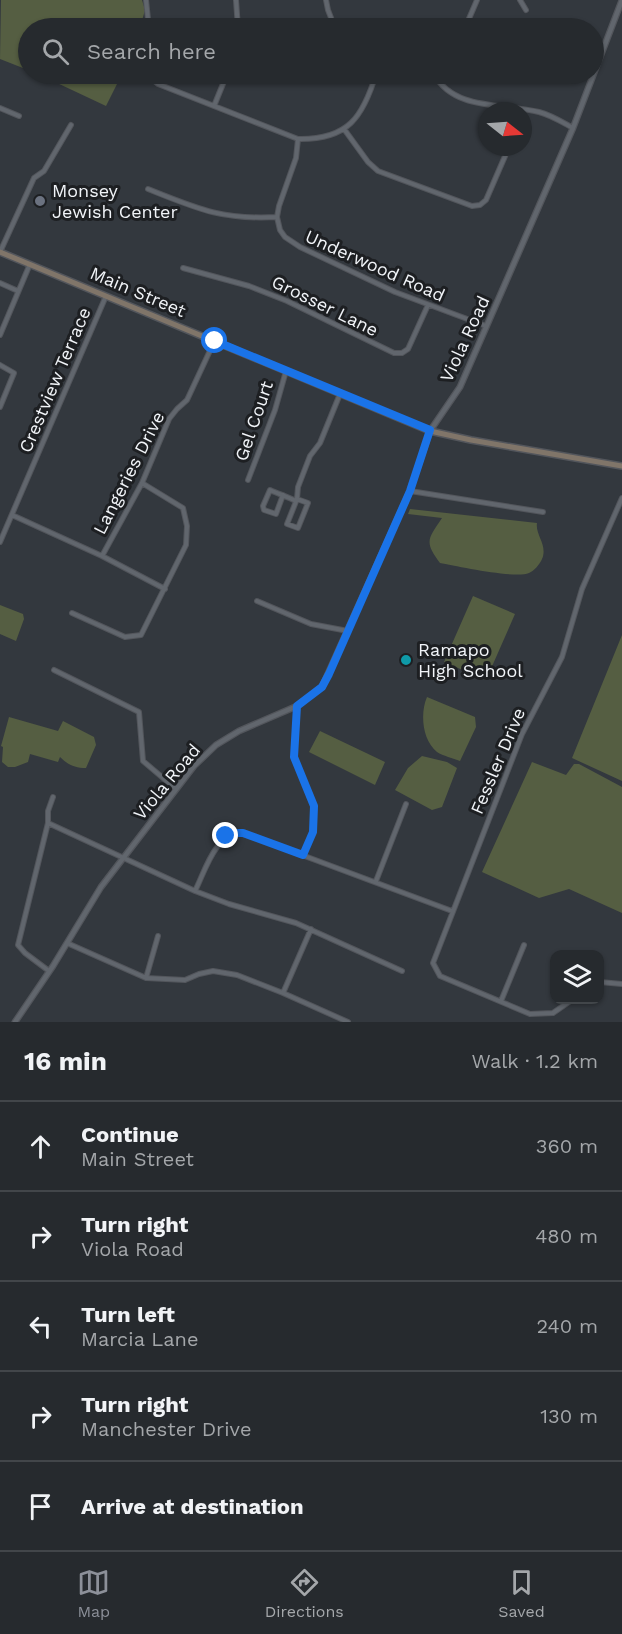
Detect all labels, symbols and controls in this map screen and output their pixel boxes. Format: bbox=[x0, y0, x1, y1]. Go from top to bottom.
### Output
search box bbox=[18, 18, 604, 84]
icon: search bbox=[39, 35, 72, 68]
text: Search here bbox=[87, 39, 216, 64]
north arrow bbox=[478, 102, 532, 156]
place label: Monsey Jewish Center bbox=[52, 180, 178, 222]
marker: Monsey Jewish Center bbox=[33, 194, 47, 208]
street label: Underwood Road bbox=[302, 225, 448, 306]
street label: Main Street bbox=[87, 262, 190, 321]
street label: Grosser Lane bbox=[269, 271, 382, 340]
street label: Viola Road bbox=[435, 292, 494, 385]
street label: Crestview Terrace bbox=[14, 304, 95, 456]
route start bbox=[201, 327, 227, 353]
street label: Gel Court bbox=[230, 378, 277, 464]
street label: Langeries Drive bbox=[89, 408, 169, 538]
place label: Ramapo High School bbox=[418, 639, 523, 681]
marker: Ramapo High School bbox=[399, 653, 413, 667]
street label: Fessler Drive bbox=[466, 705, 529, 817]
street label: Viola Road bbox=[129, 739, 204, 824]
route end bbox=[212, 822, 238, 848]
map controls bbox=[550, 950, 604, 1004]
button: layers bbox=[550, 950, 604, 1004]
text: 16 min bbox=[24, 1046, 107, 1076]
text: Walk · 1.2 km bbox=[471, 1049, 598, 1073]
text: Continue bbox=[81, 1122, 179, 1147]
icon: ahead bbox=[24, 1130, 57, 1163]
text: 360 m bbox=[536, 1134, 598, 1158]
text: Main Street bbox=[81, 1147, 194, 1171]
text: Turn right bbox=[81, 1212, 188, 1237]
icon: right bbox=[24, 1220, 57, 1253]
text: 480 m bbox=[535, 1224, 598, 1248]
text: Viola Road bbox=[81, 1237, 184, 1261]
text: Turn left bbox=[81, 1302, 175, 1327]
icon: left bbox=[24, 1310, 57, 1343]
text: 240 m bbox=[536, 1314, 598, 1338]
text: Marcia Lane bbox=[81, 1327, 199, 1351]
text: Turn right bbox=[81, 1392, 188, 1417]
icon: right bbox=[24, 1400, 57, 1433]
text: 130 m bbox=[540, 1404, 598, 1428]
text: Manchester Drive bbox=[81, 1417, 252, 1441]
icon: arrive bbox=[24, 1490, 57, 1523]
text: Arrive at destination bbox=[81, 1494, 304, 1519]
tab: Map bbox=[77, 1566, 110, 1621]
tab: Directions bbox=[265, 1566, 344, 1621]
tab: Saved bbox=[498, 1566, 545, 1621]

